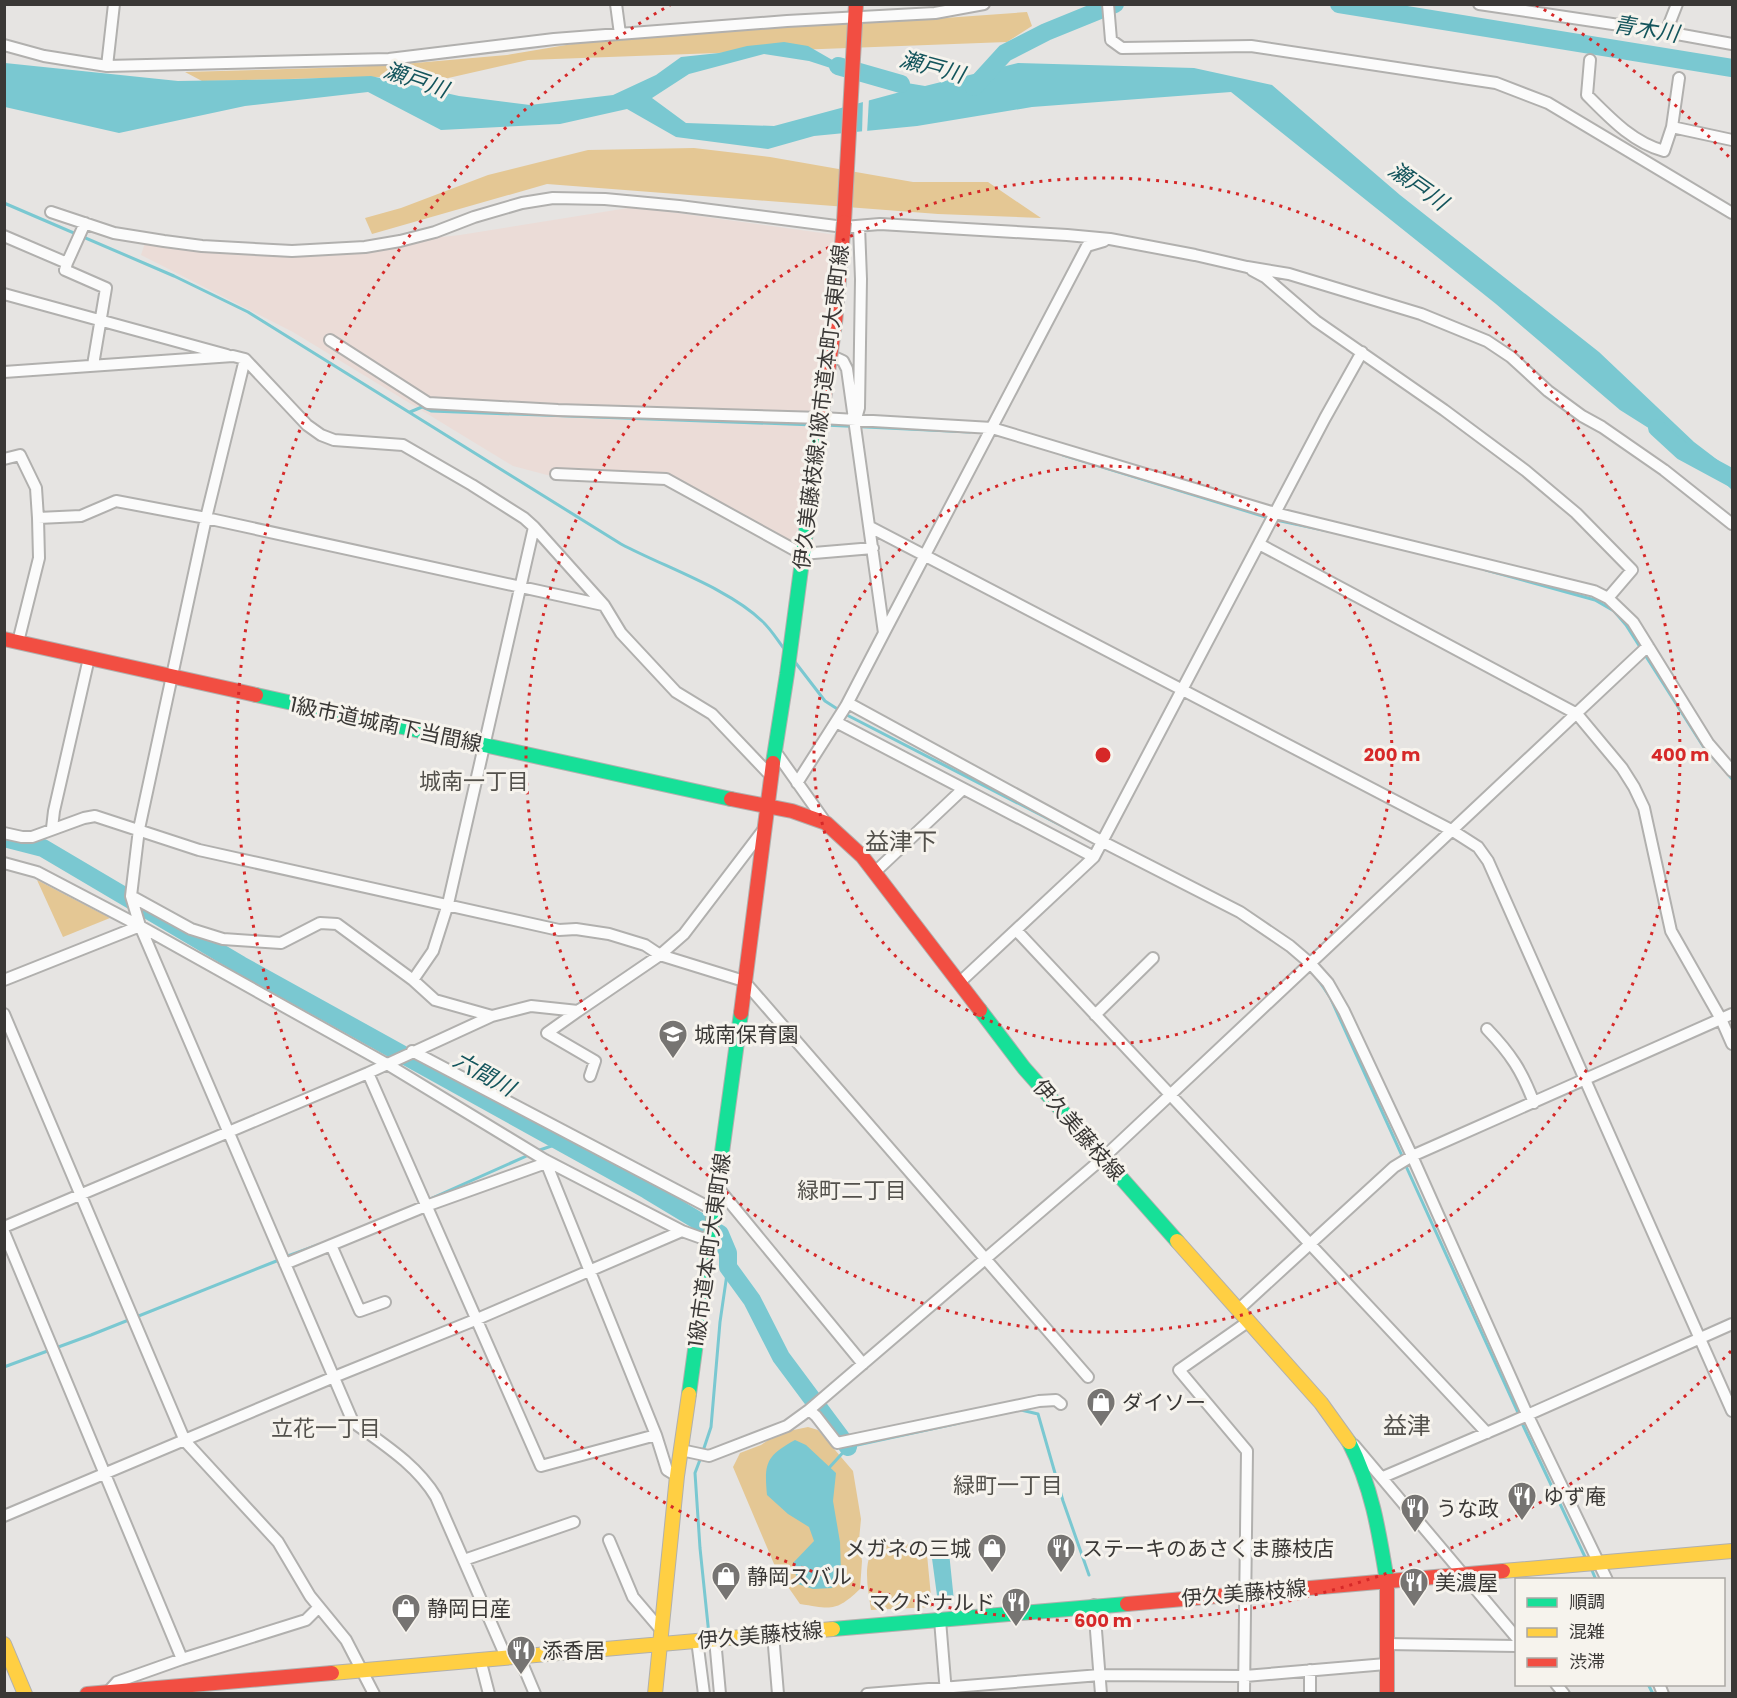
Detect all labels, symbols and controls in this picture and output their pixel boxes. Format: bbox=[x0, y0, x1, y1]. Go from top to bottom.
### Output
water label: 青木川 bbox=[1611, 9, 1683, 50]
water label: 瀬戸川 bbox=[896, 43, 970, 91]
water label: 瀬戸川 bbox=[380, 55, 454, 106]
water label: 瀬戸川 bbox=[1382, 154, 1456, 219]
street label: 伊久美藤枝線;1級市道本町大東町線 bbox=[787, 243, 855, 571]
street label: 1級市道城南下当間線 bbox=[287, 689, 485, 759]
text: 200 m bbox=[1364, 742, 1420, 767]
text: 400 m bbox=[1651, 742, 1709, 767]
centre of rings bbox=[1093, 745, 1113, 765]
district label: 城南一丁目 bbox=[419, 766, 529, 797]
district label: 益津下 bbox=[865, 825, 937, 858]
school or university icon: 城南保育園 bbox=[657, 1018, 689, 1060]
place label: 城南保育園 bbox=[694, 1020, 799, 1049]
water label: 六間川 bbox=[448, 1044, 522, 1105]
street label: 伊久美藤枝線 bbox=[1027, 1073, 1131, 1187]
street label: 1級市道本町大東町線 bbox=[681, 1151, 737, 1349]
district label: 緑町二丁目 bbox=[797, 1175, 907, 1206]
shop icon: ダイソー bbox=[1085, 1386, 1117, 1428]
place label: ダイソー bbox=[1122, 1388, 1206, 1417]
district label: 益津 bbox=[1383, 1409, 1431, 1442]
district label: 立花一丁目 bbox=[271, 1413, 381, 1444]
district label: 緑町一丁目 bbox=[953, 1470, 1063, 1501]
restaurant icon: ゆず庵 bbox=[1506, 1480, 1538, 1522]
place label: ゆず庵 bbox=[1543, 1482, 1606, 1511]
restaurant icon: うな政 bbox=[1399, 1492, 1431, 1534]
place label: うな政 bbox=[1436, 1494, 1499, 1523]
shop icon: メガネの三城 bbox=[976, 1532, 1008, 1574]
restaurant icon: ステーキのあさくま藤枝店 bbox=[1045, 1532, 1077, 1574]
place label: メガネの三城 bbox=[845, 1534, 971, 1563]
place label: ステーキのあさくま藤枝店 bbox=[1082, 1534, 1334, 1563]
shop icon: 静岡スバル bbox=[710, 1560, 742, 1602]
place label: 静岡スバル bbox=[747, 1562, 852, 1591]
restaurant icon: 美濃屋 bbox=[1398, 1566, 1430, 1608]
place label: 美濃屋 bbox=[1435, 1568, 1498, 1597]
street label: 伊久美藤枝線 bbox=[1180, 1573, 1308, 1613]
legend bbox=[1515, 1578, 1725, 1686]
restaurant icon: マクドナルド bbox=[1000, 1586, 1032, 1628]
place label: マクドナルド bbox=[869, 1588, 995, 1617]
text: 順調 bbox=[1569, 1589, 1605, 1614]
shop icon: 静岡日産 bbox=[390, 1592, 422, 1634]
place label: 静岡日産 bbox=[427, 1594, 511, 1623]
text: 600 m bbox=[1074, 1608, 1132, 1633]
street label: 伊久美藤枝線 bbox=[696, 1615, 824, 1655]
text: 混雑 bbox=[1569, 1619, 1605, 1644]
restaurant icon: 添香居 bbox=[505, 1634, 537, 1676]
place label: 添香居 bbox=[542, 1636, 605, 1665]
text: 渋滞 bbox=[1569, 1649, 1605, 1674]

